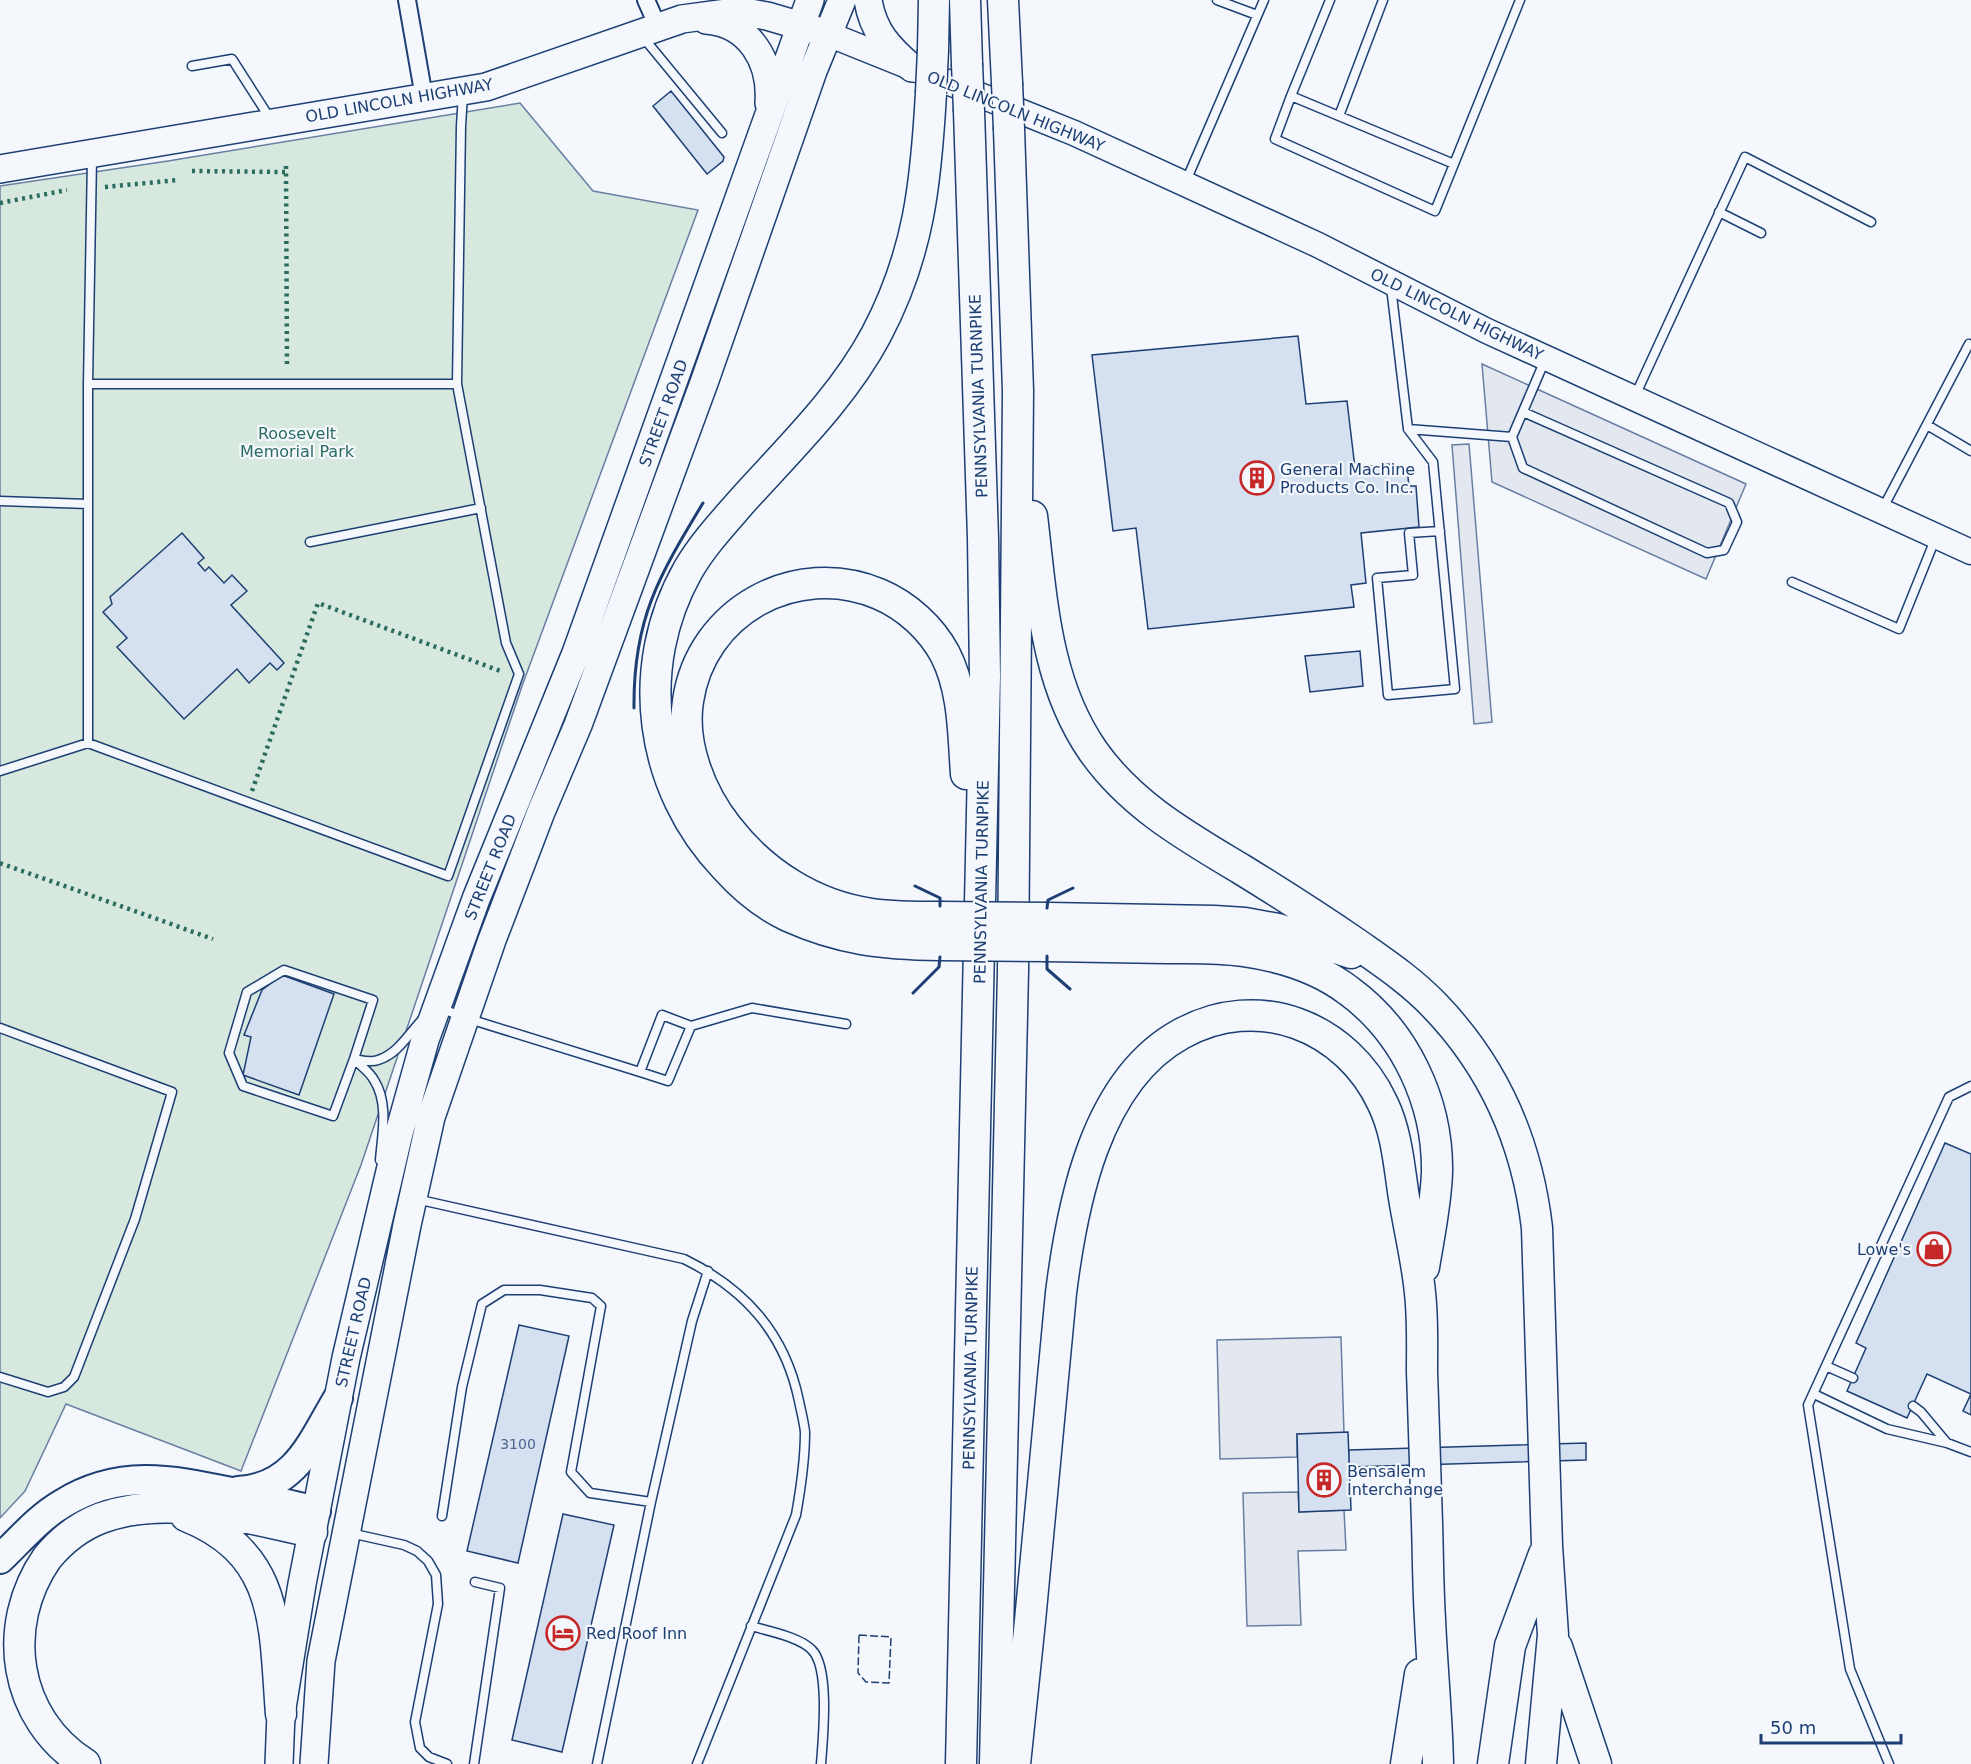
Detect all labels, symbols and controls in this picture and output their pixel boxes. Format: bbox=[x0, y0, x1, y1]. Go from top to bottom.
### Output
street label: OLD LINCOLN HIGHWAY bbox=[924, 67, 1108, 156]
street label: OLD LINCOLN HIGHWAY bbox=[304, 75, 494, 126]
street label: OLD LINCOLN HIGHWAY bbox=[1367, 264, 1546, 365]
street label: PENNSYLVANIA TURNPIKE bbox=[965, 294, 992, 498]
street label: STREET ROAD bbox=[635, 357, 692, 469]
park label: Roosevelt Memorial Park bbox=[240, 424, 355, 461]
building icon: General Machine Products Co. Inc. bbox=[1239, 460, 1275, 496]
place label: General Machine Products Co. Inc. bbox=[1280, 460, 1415, 497]
street label: PENNSYLVANIA TURNPIKE bbox=[970, 780, 993, 984]
street label: STREET ROAD bbox=[461, 811, 520, 923]
shop icon: Lowe's bbox=[1916, 1231, 1952, 1267]
place label: Lowe's bbox=[1857, 1240, 1911, 1259]
street label: PENNSYLVANIA TURNPIKE bbox=[959, 1266, 982, 1470]
street label: STREET ROAD bbox=[332, 1275, 375, 1389]
house number: 3100 bbox=[500, 1436, 536, 1452]
building icon: Bensalem Interchange bbox=[1306, 1462, 1342, 1498]
place label: Bensalem Interchange bbox=[1347, 1462, 1443, 1499]
hotel icon: Red Roof Inn bbox=[545, 1615, 581, 1651]
place label: Red Roof Inn bbox=[586, 1624, 687, 1643]
scale bar bbox=[1761, 1707, 1900, 1745]
text: 50 m bbox=[1770, 1717, 1816, 1738]

